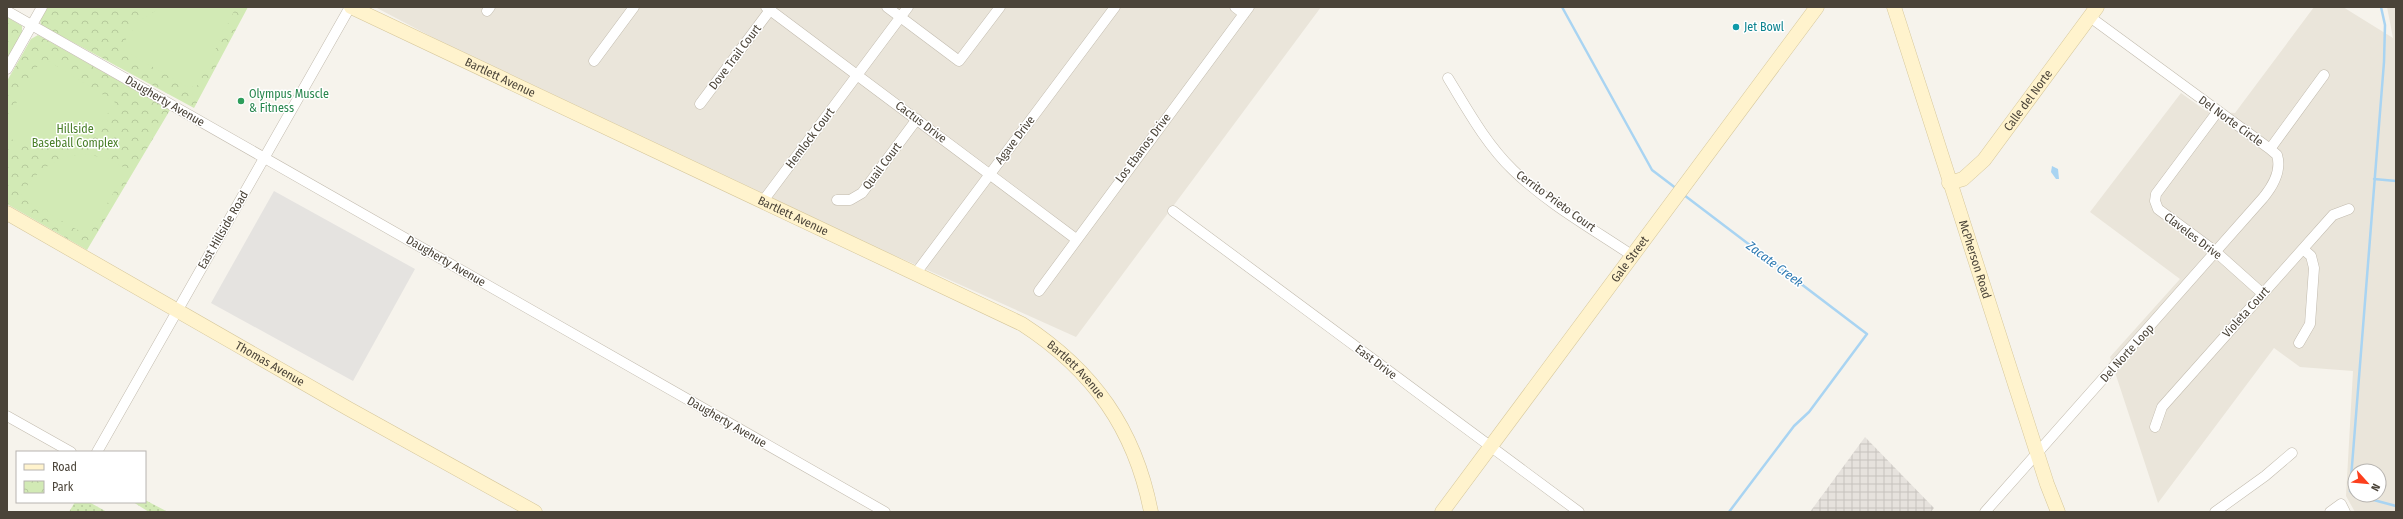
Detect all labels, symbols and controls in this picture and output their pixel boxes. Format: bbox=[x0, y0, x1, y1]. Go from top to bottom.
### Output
place label: Jet Bowl bbox=[1744, 20, 1784, 34]
street label: Dove Trail Court bbox=[706, 22, 764, 92]
marker: Jet Bowl bbox=[1731, 22, 1741, 32]
street label: Bartlett Avenue bbox=[463, 55, 538, 100]
street label: Calle del Norte bbox=[2001, 67, 2055, 134]
street label: Daugherty Avenue bbox=[123, 73, 207, 129]
place label: Olympus Muscle & Fitness bbox=[249, 87, 329, 115]
street label: Del Norte Circle bbox=[2196, 93, 2266, 149]
marker: Olympus Muscle & Fitness bbox=[236, 96, 246, 106]
street label: Cactus Drive bbox=[893, 98, 949, 146]
street label: Hemlock Court bbox=[783, 105, 837, 171]
street label: Los Ebanos Drive bbox=[1112, 111, 1174, 185]
street label: Agave Drive bbox=[992, 113, 1038, 167]
park label: Hillside Baseball Complex bbox=[32, 122, 119, 150]
street label: Quail Court bbox=[860, 140, 904, 192]
street label: Cerrito Prieto Court bbox=[1514, 168, 1598, 235]
street label: East Hillside Road bbox=[195, 188, 251, 272]
street label: Bartlett Avenue bbox=[756, 193, 831, 239]
street label: Claveles Drive bbox=[2161, 210, 2225, 262]
street label: McPherson Road bbox=[1956, 218, 1994, 300]
street label: Daugherty Avenue bbox=[404, 233, 488, 289]
street label: Gale Street bbox=[1608, 233, 1652, 285]
water label: Zacate Creek bbox=[1743, 237, 1807, 290]
street label: Violeta Court bbox=[2220, 284, 2273, 340]
street label: Del Norte Loop bbox=[2097, 321, 2157, 385]
street label: Thomas Avenue bbox=[233, 338, 307, 389]
street label: Bartlett Avenue bbox=[1044, 338, 1108, 401]
street label: East Drive bbox=[1352, 342, 1400, 382]
street label: Daugherty Avenue bbox=[685, 394, 769, 450]
legend bbox=[16, 451, 146, 503]
text: Road bbox=[52, 460, 77, 474]
north arrow bbox=[2347, 463, 2387, 503]
text: Park bbox=[52, 480, 74, 494]
text: N bbox=[2368, 481, 2383, 493]

